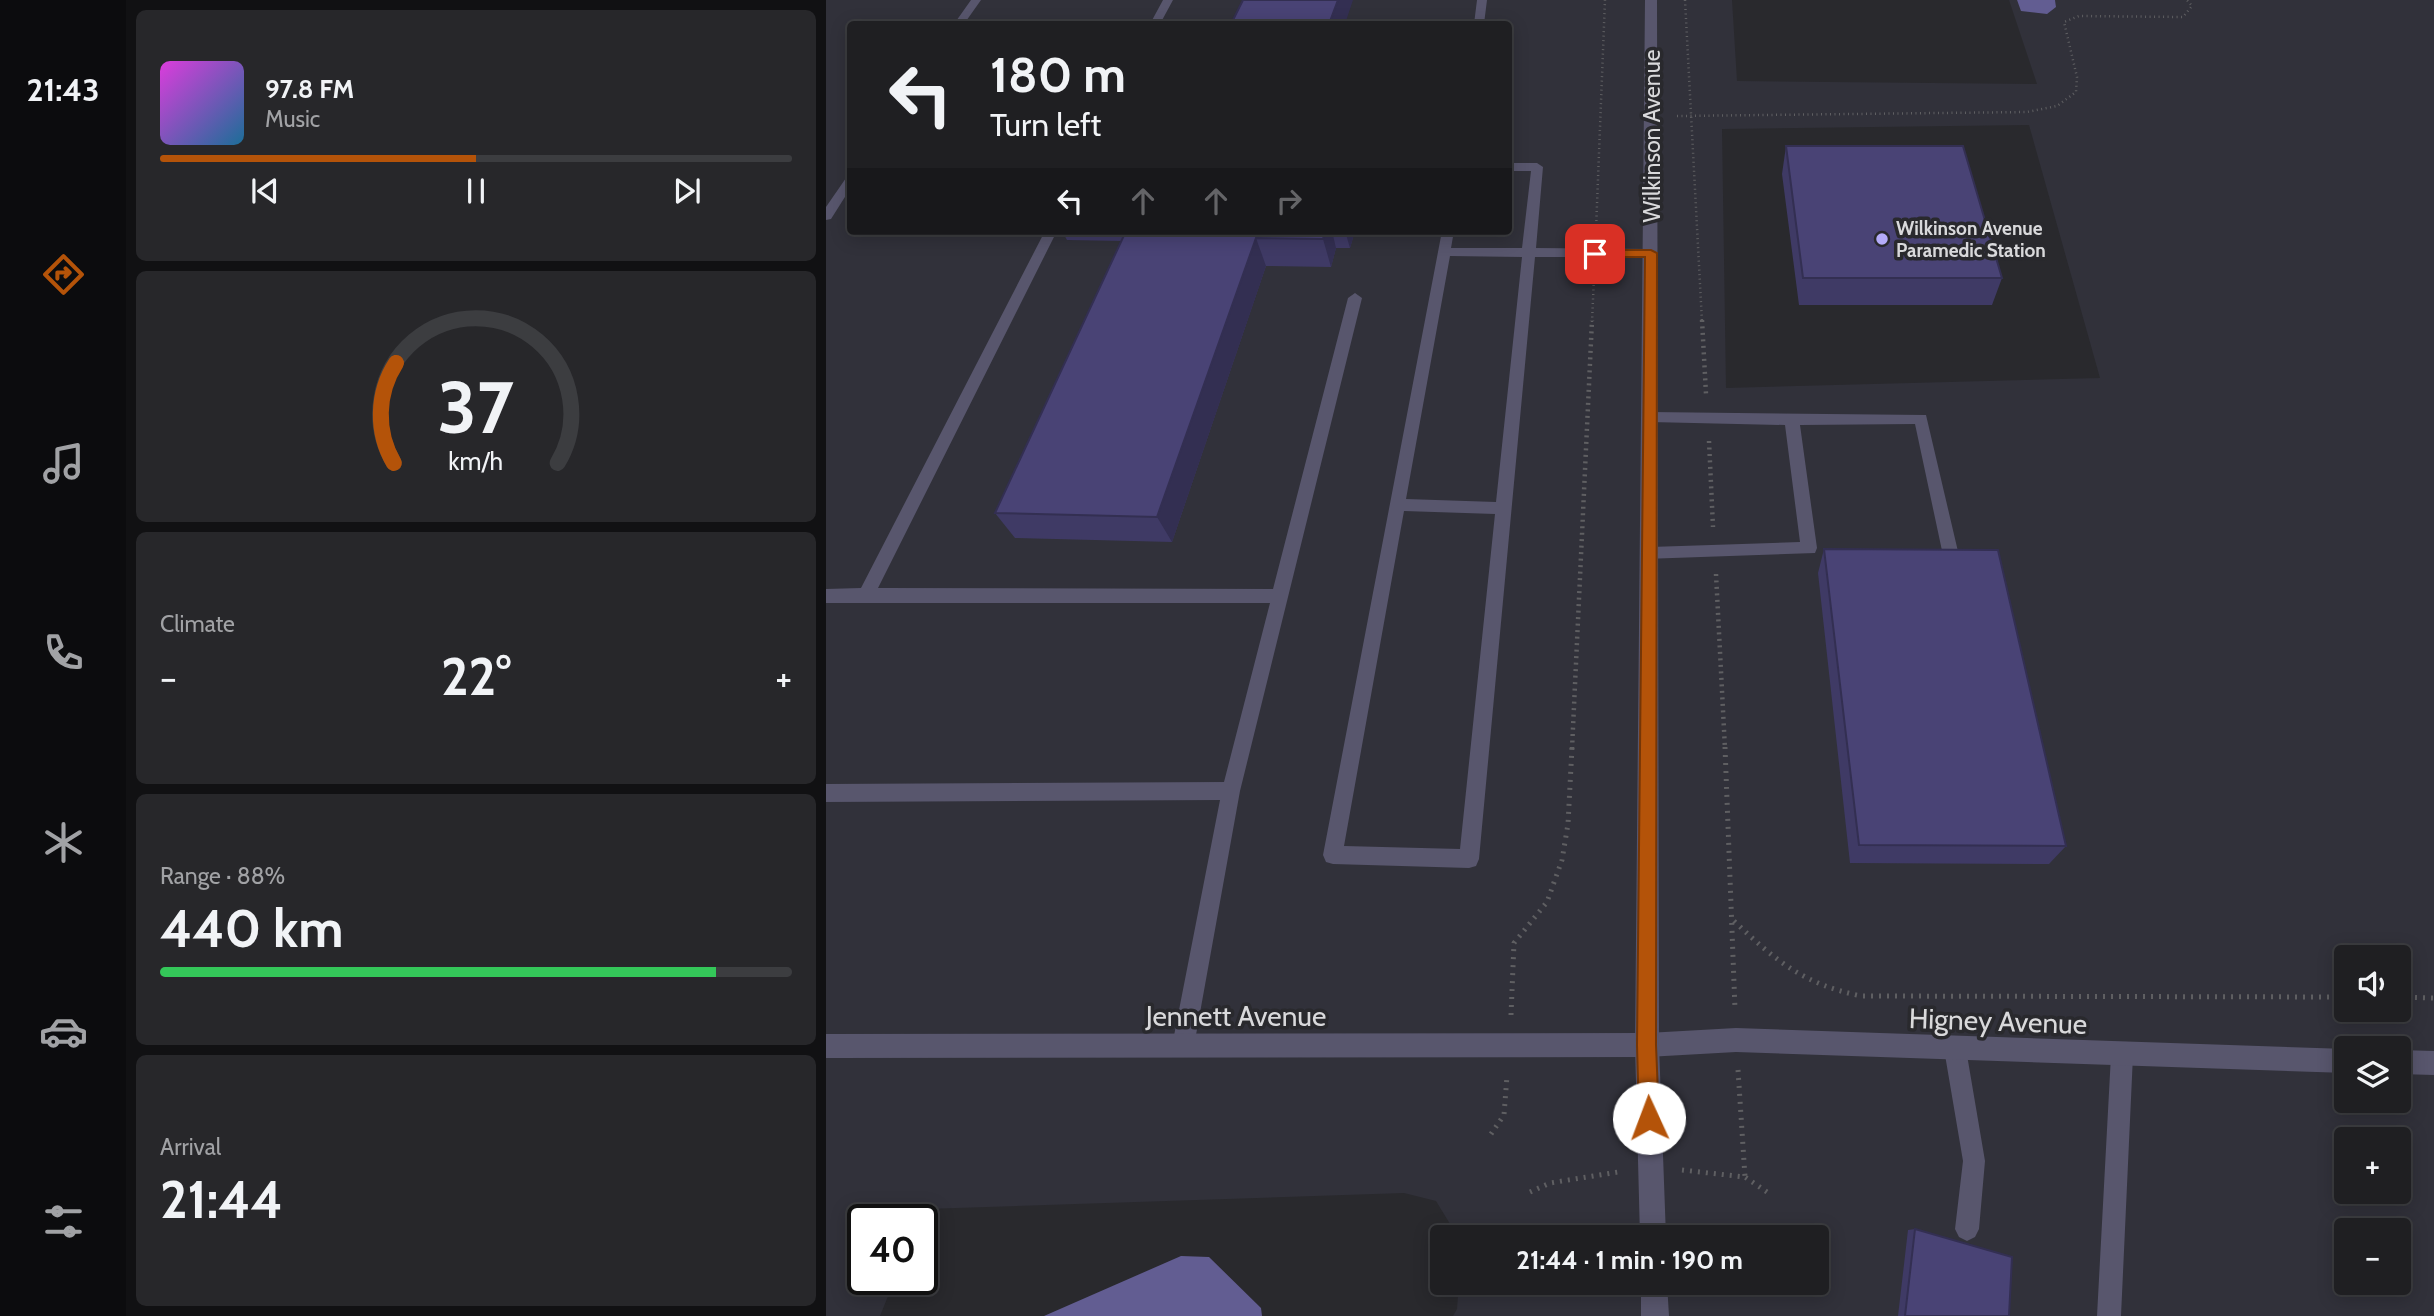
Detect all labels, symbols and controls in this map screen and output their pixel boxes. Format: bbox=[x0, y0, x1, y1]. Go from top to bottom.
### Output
text: 180 m bbox=[990, 45, 1126, 104]
icon: left bbox=[875, 49, 966, 140]
street label: Wilkinson Avenue bbox=[1638, 49, 1666, 223]
text: 21:43 bbox=[27, 70, 99, 109]
text: 97.8 FM bbox=[265, 73, 354, 105]
text: Music bbox=[265, 105, 320, 133]
text: Turn left bbox=[990, 105, 1101, 144]
icon: previous bbox=[246, 172, 284, 210]
icon: pause bbox=[457, 172, 495, 210]
icon: next bbox=[668, 172, 706, 210]
icon: left bbox=[1051, 182, 1089, 220]
icon: ahead bbox=[1124, 182, 1162, 220]
icon: ahead bbox=[1197, 182, 1235, 220]
icon: right bbox=[1270, 182, 1308, 220]
place label: Wilkinson Avenue Paramedic Station bbox=[1896, 217, 2046, 262]
pin bbox=[1565, 224, 1625, 284]
marker: Wilkinson Avenue Paramedic Station bbox=[1874, 231, 1890, 247]
icon: arrive bbox=[1576, 235, 1614, 273]
icon: directions bbox=[39, 250, 88, 299]
text: 37 bbox=[438, 363, 514, 451]
icon: music bbox=[39, 439, 88, 488]
text: km/h bbox=[449, 446, 503, 476]
text: Climate bbox=[160, 610, 235, 638]
icon: phone bbox=[39, 628, 88, 677]
text: 22° bbox=[441, 645, 511, 708]
text: − bbox=[160, 654, 177, 701]
text: + bbox=[775, 654, 792, 701]
icon: climate bbox=[39, 818, 88, 867]
text: Range · 88% bbox=[160, 862, 285, 890]
text: 440 km bbox=[160, 897, 343, 960]
map controls bbox=[2334, 945, 2411, 1295]
button: sound bbox=[2334, 945, 2411, 1022]
street label: Jennett Avenue bbox=[1145, 999, 1326, 1033]
street label: Higney Avenue bbox=[1908, 1001, 2088, 1041]
icon: car bbox=[39, 1007, 88, 1056]
button: layers bbox=[2334, 1036, 2411, 1113]
position arrow bbox=[1612, 1081, 1686, 1155]
button: + bbox=[2334, 1127, 2411, 1204]
text: Arrival bbox=[160, 1133, 221, 1161]
text: 21:44 bbox=[160, 1168, 283, 1231]
icon: filters bbox=[39, 1197, 88, 1246]
speed limit sign: 40 bbox=[847, 1204, 938, 1295]
button: − bbox=[2334, 1218, 2411, 1295]
text: 21:44 · 1 min · 190 m bbox=[1516, 1244, 1743, 1276]

